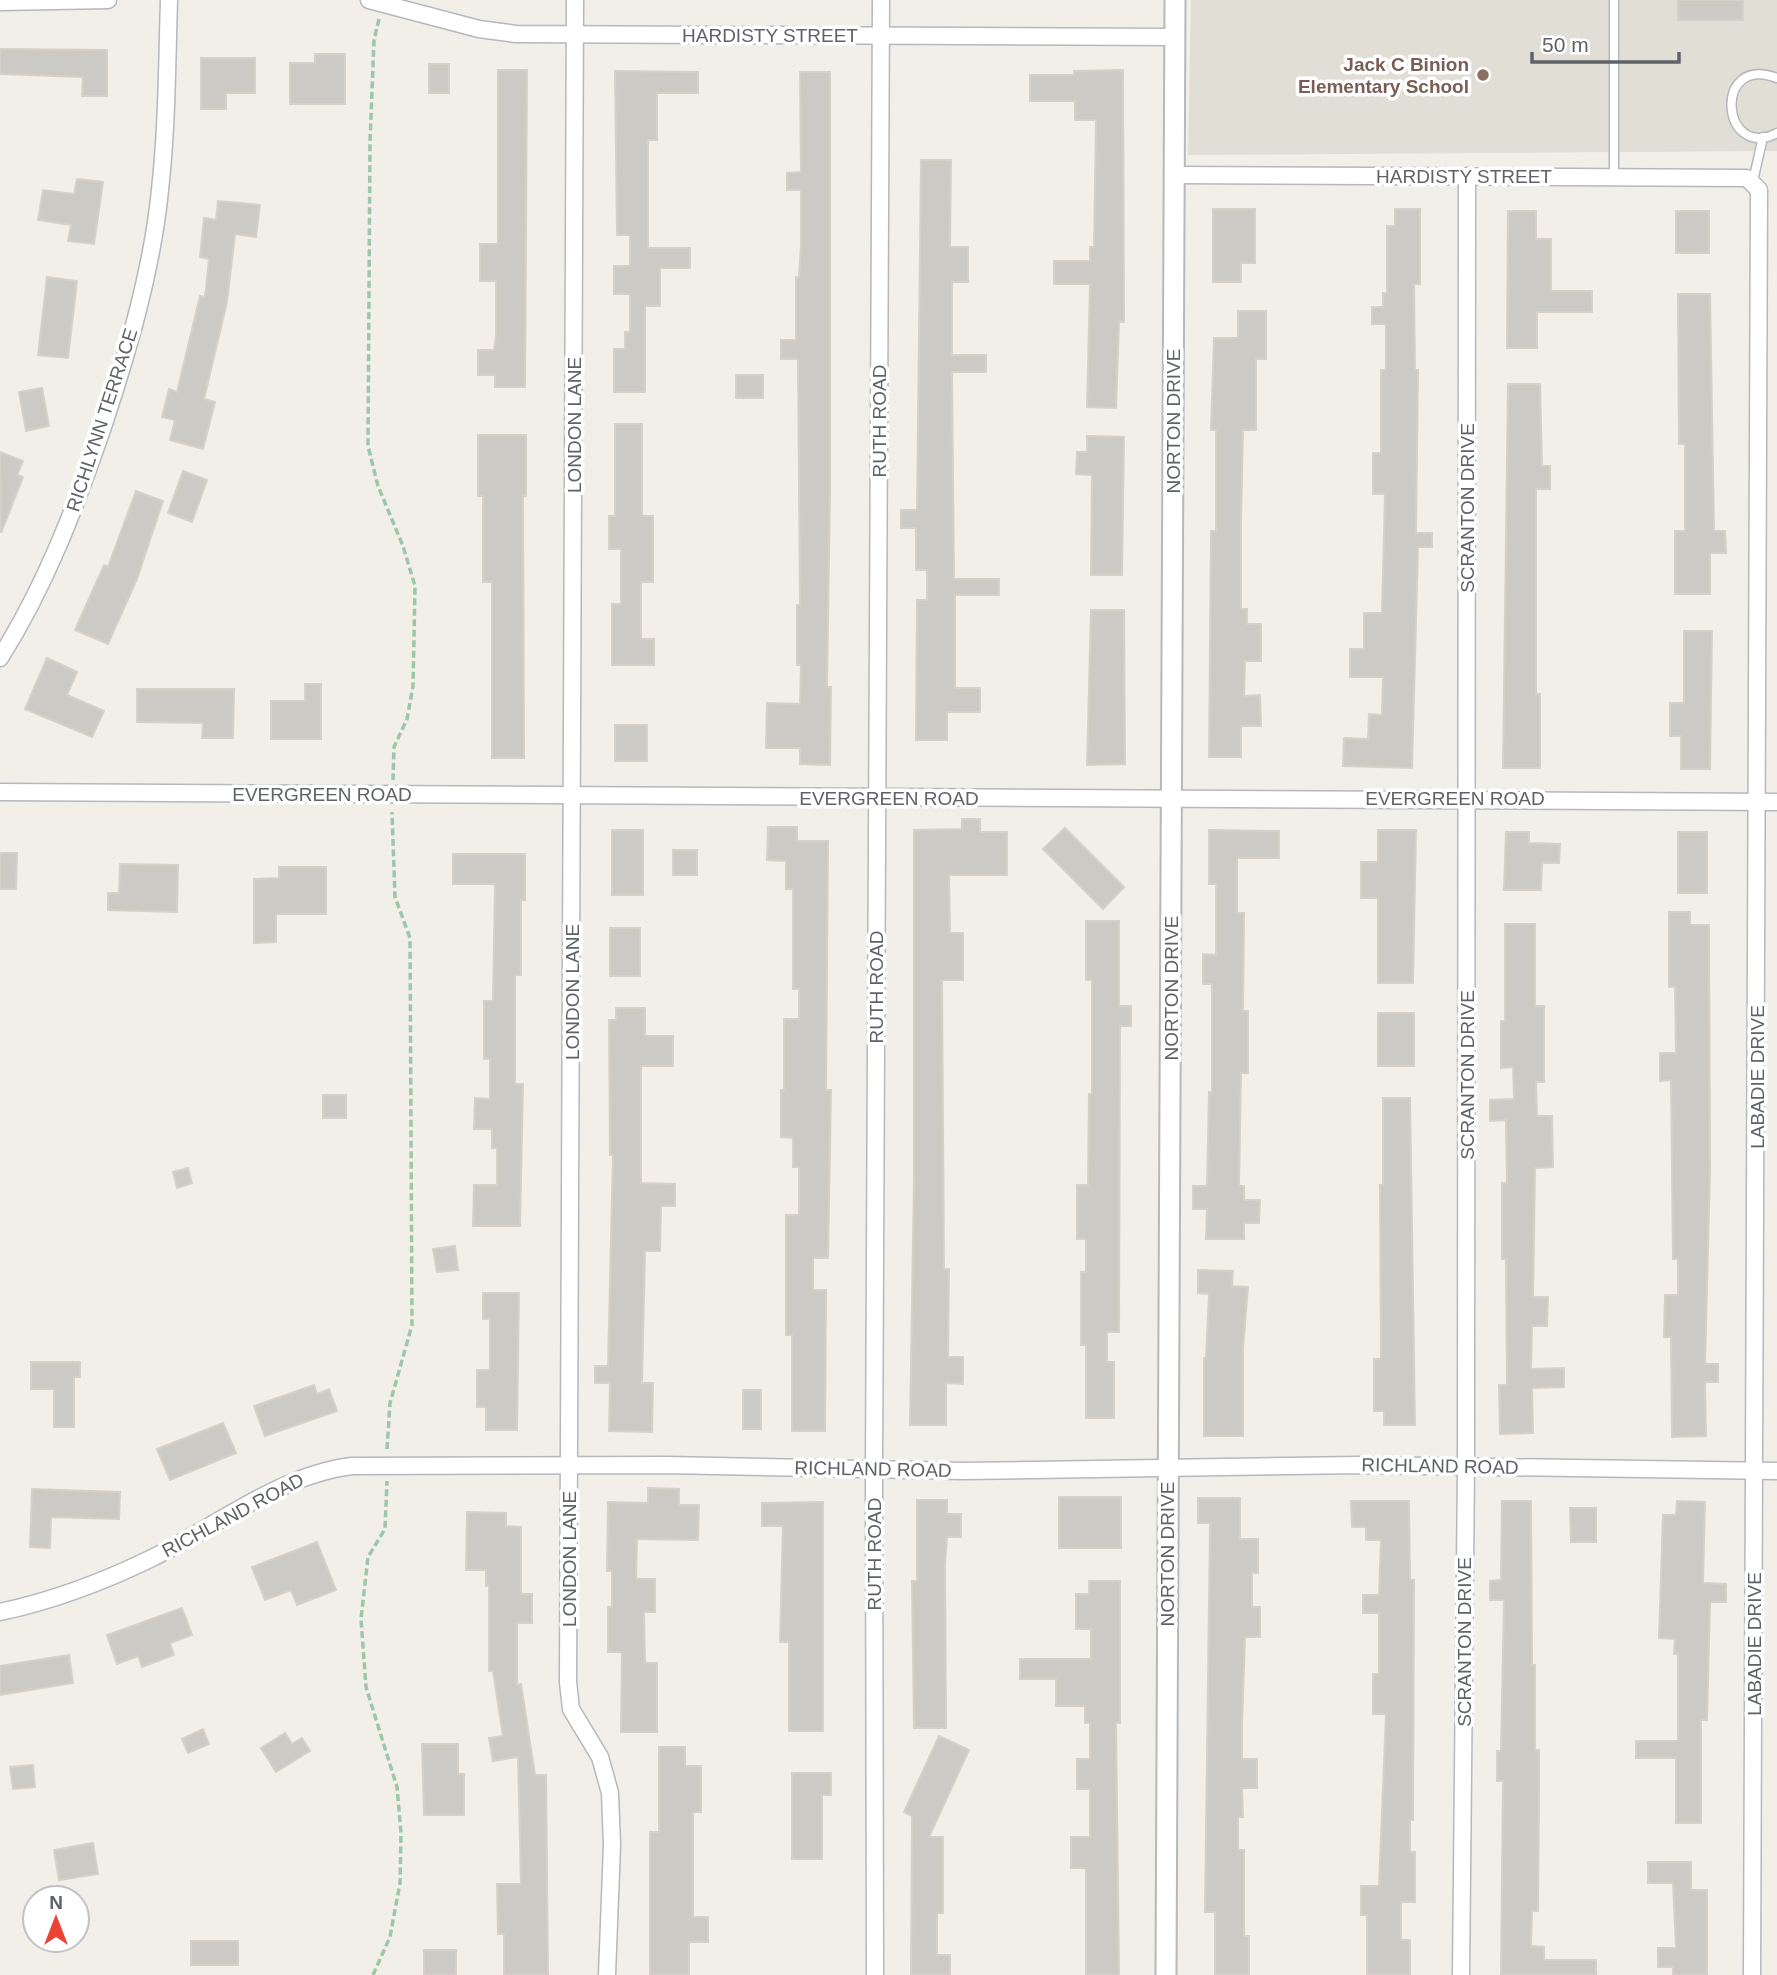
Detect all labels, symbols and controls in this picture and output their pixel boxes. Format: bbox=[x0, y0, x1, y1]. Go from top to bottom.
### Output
scale bar bbox=[1532, 21, 1679, 65]
street label: HARDISTY STREET bbox=[682, 25, 858, 46]
text: 50 m bbox=[1542, 33, 1589, 56]
place label: Jack C Binion Elementary School bbox=[1298, 54, 1469, 97]
marker: Jack C Binion Elementary School bbox=[1475, 67, 1491, 83]
street label: HARDISTY STREET bbox=[1376, 166, 1552, 187]
street label: RICHLYNN TERRACE bbox=[62, 326, 142, 514]
street label: NORTON DRIVE bbox=[1163, 349, 1184, 494]
street label: LONDON LANE bbox=[564, 357, 585, 493]
street label: RUTH ROAD bbox=[869, 365, 890, 477]
street label: SCRANTON DRIVE bbox=[1457, 423, 1478, 593]
street label: EVERGREEN ROAD bbox=[232, 784, 412, 805]
street label: EVERGREEN ROAD bbox=[799, 788, 979, 809]
street label: EVERGREEN ROAD bbox=[1365, 788, 1545, 809]
street label: NORTON DRIVE bbox=[1161, 916, 1182, 1061]
street label: LONDON LANE bbox=[562, 924, 583, 1060]
street label: RUTH ROAD bbox=[866, 931, 887, 1043]
street label: SCRANTON DRIVE bbox=[1457, 990, 1478, 1160]
street label: LABADIE DRIVE bbox=[1747, 1005, 1768, 1149]
street label: RICHLAND ROAD bbox=[1361, 1454, 1519, 1478]
street label: RICHLAND ROAD bbox=[794, 1457, 952, 1481]
street label: RICHLAND ROAD bbox=[159, 1469, 307, 1561]
street label: NORTON DRIVE bbox=[1157, 1482, 1178, 1627]
street label: LONDON LANE bbox=[559, 1491, 580, 1627]
street label: RUTH ROAD bbox=[864, 1498, 885, 1610]
street label: SCRANTON DRIVE bbox=[1454, 1557, 1475, 1727]
street label: LABADIE DRIVE bbox=[1744, 1572, 1765, 1716]
north arrow bbox=[21, 1884, 91, 1954]
text: N bbox=[49, 1892, 63, 1913]

